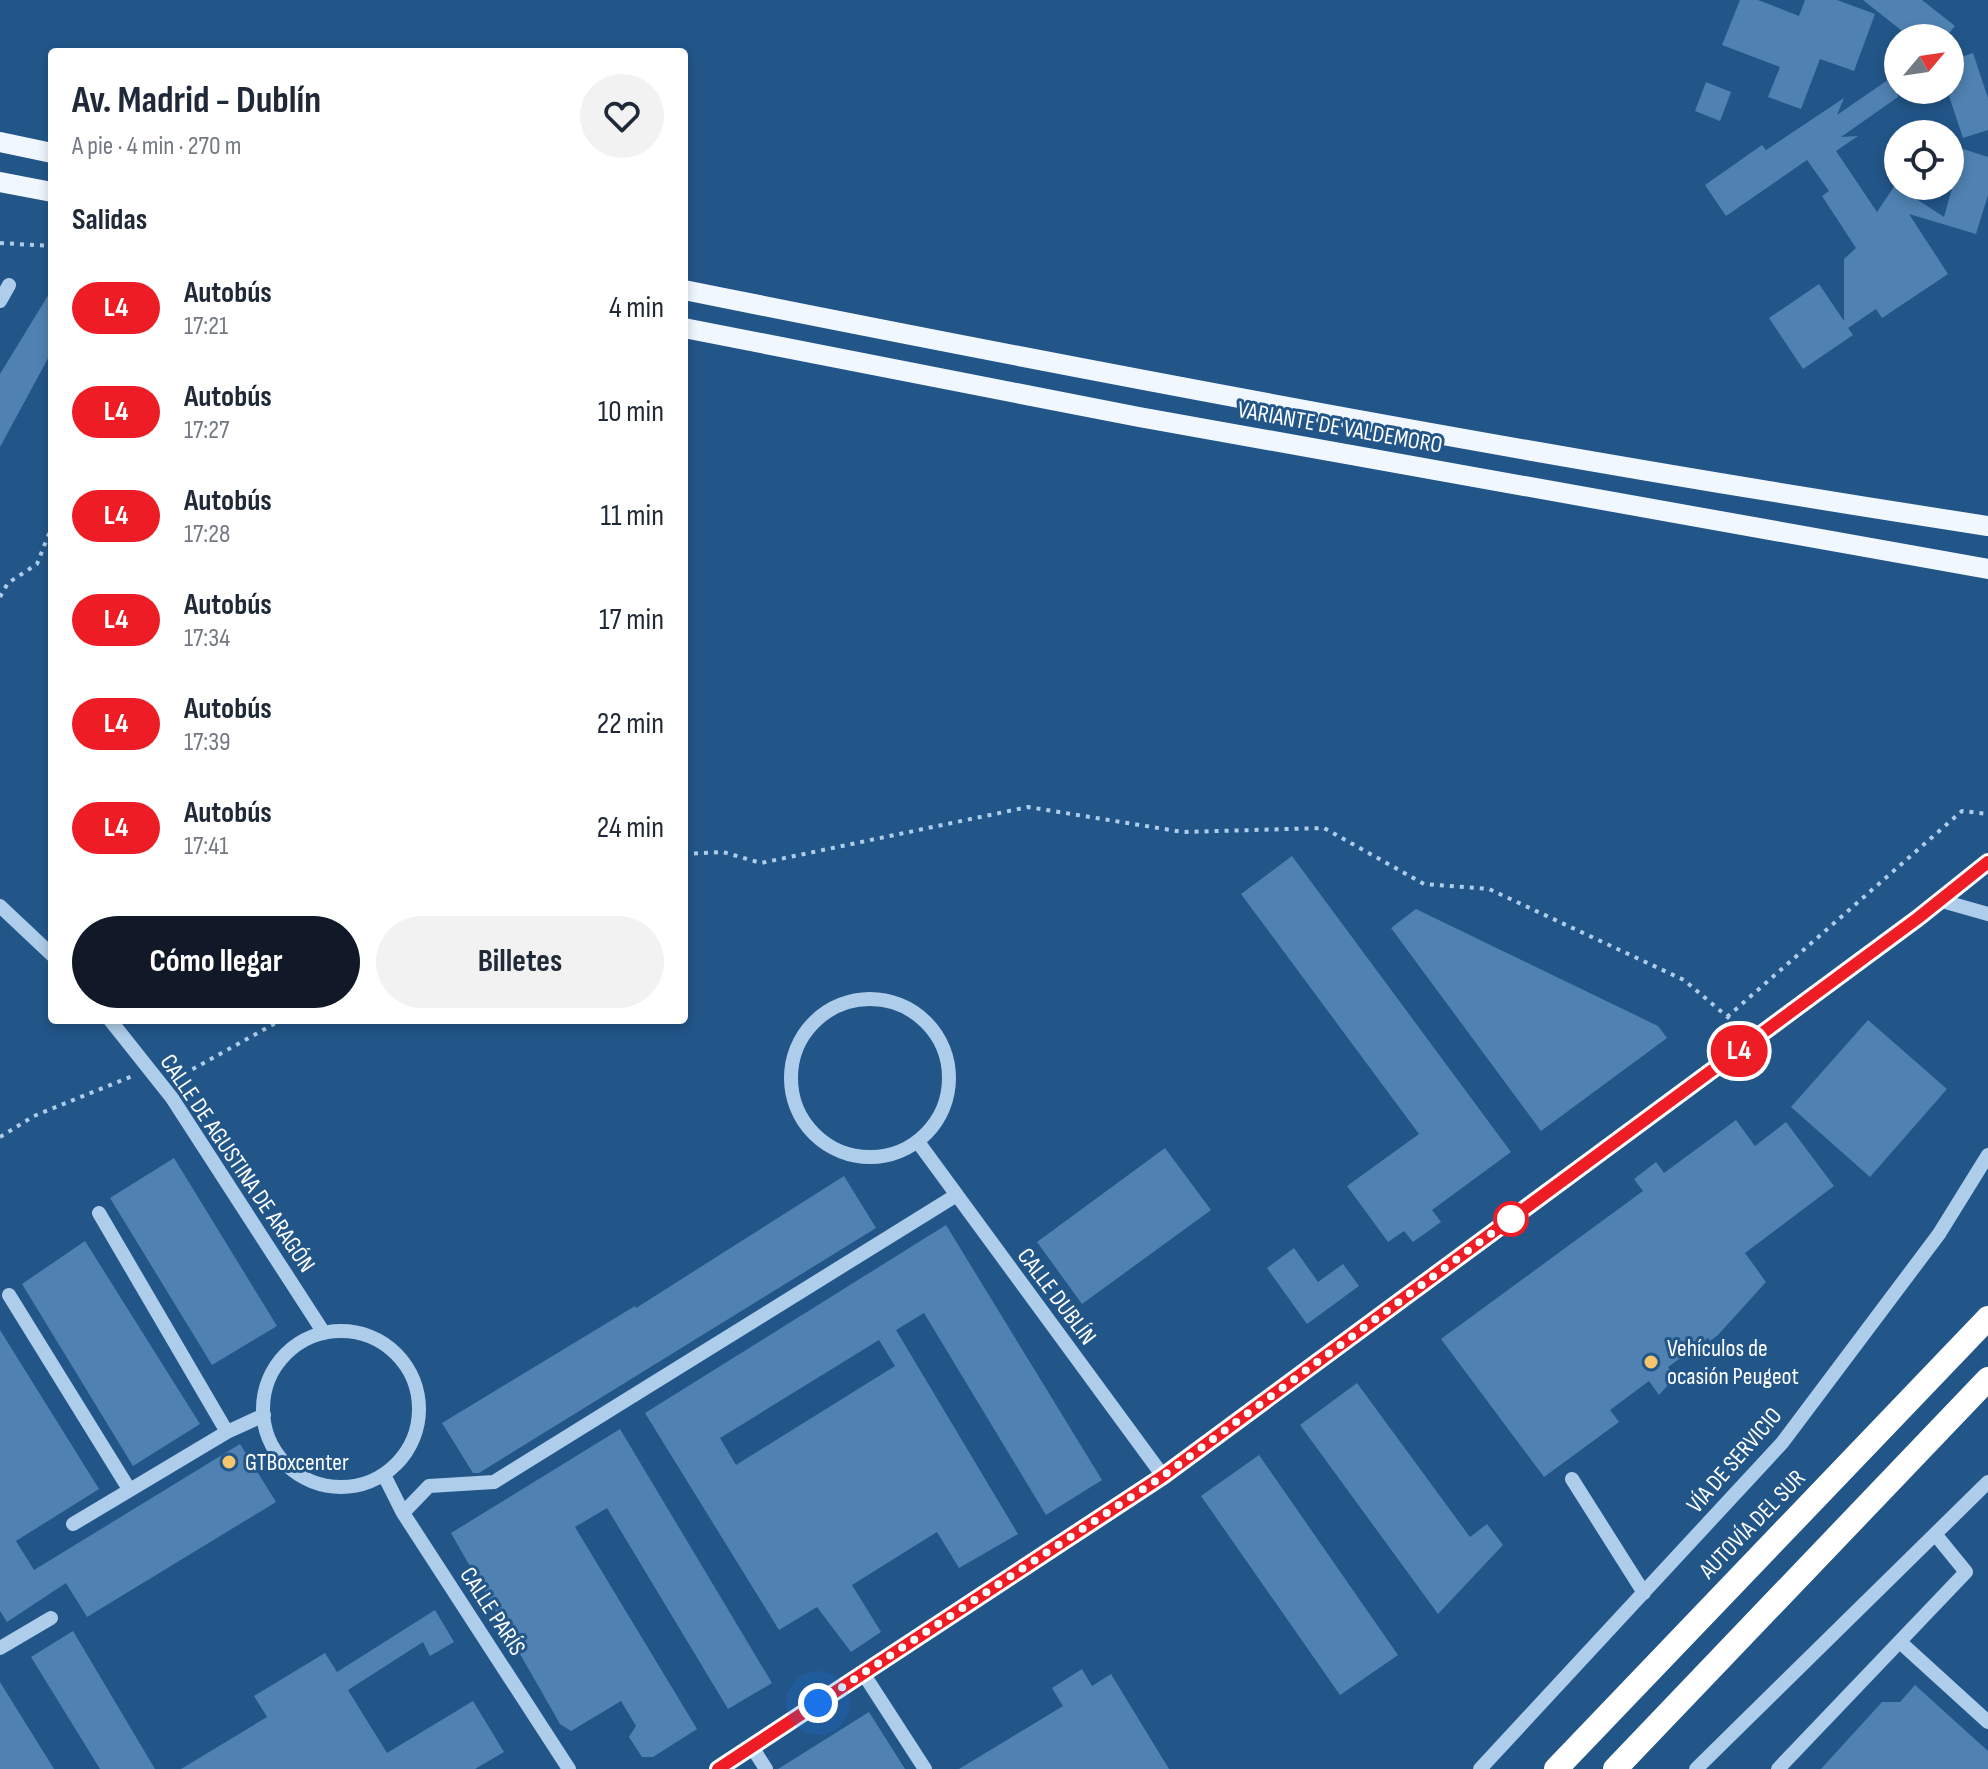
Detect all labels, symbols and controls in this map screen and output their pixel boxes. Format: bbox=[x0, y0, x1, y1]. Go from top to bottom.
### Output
north arrow bbox=[1884, 24, 1964, 104]
map controls bbox=[1884, 24, 1964, 200]
button: heart bbox=[580, 74, 664, 158]
text: Av. Madrid - Dublín bbox=[72, 78, 321, 123]
button: locate bbox=[1884, 120, 1964, 200]
text: A pie · 4 min · 270 m bbox=[72, 131, 241, 162]
text: Salidas bbox=[72, 202, 147, 238]
text: Autobús bbox=[184, 275, 272, 311]
text: 4 min bbox=[609, 290, 664, 326]
text: L4 bbox=[104, 291, 128, 324]
text: 17:21 bbox=[184, 311, 228, 342]
text: Autobús bbox=[184, 379, 272, 415]
text: 10 min bbox=[598, 394, 664, 430]
text: L4 bbox=[104, 395, 128, 428]
street label: VARIANTE DE VALDEMORO bbox=[1235, 395, 1445, 460]
text: 17:27 bbox=[184, 415, 229, 446]
text: Autobús bbox=[184, 483, 272, 519]
text: 11 min bbox=[601, 498, 664, 534]
text: L4 bbox=[104, 499, 128, 532]
text: 17:28 bbox=[184, 519, 230, 550]
text: Autobús bbox=[184, 587, 272, 623]
text: 17 min bbox=[599, 602, 664, 638]
text: L4 bbox=[104, 603, 128, 636]
text: 17:34 bbox=[184, 623, 230, 654]
text: Autobús bbox=[184, 691, 272, 727]
text: 22 min bbox=[597, 706, 664, 742]
text: L4 bbox=[104, 707, 128, 740]
text: 17:39 bbox=[184, 727, 231, 758]
text: Autobús bbox=[184, 795, 272, 831]
text: 24 min bbox=[597, 810, 664, 846]
text: L4 bbox=[104, 811, 128, 844]
text: 17:41 bbox=[184, 831, 228, 862]
button: Cómo llegar bbox=[72, 916, 360, 1008]
button: Billetes bbox=[376, 916, 664, 1008]
line badge: L4 bbox=[1703, 1025, 1775, 1077]
text: L4 bbox=[1727, 1034, 1751, 1067]
street label: CALLE DE AGUSTINA DE ARAGÓN bbox=[154, 1049, 321, 1278]
unlabelled marker bbox=[1494, 1202, 1528, 1236]
street label: CALLE DUBLÍN bbox=[1011, 1242, 1102, 1350]
place label: Vehículos de ocasión Peugeot bbox=[1667, 1334, 1799, 1391]
marker: Vehículos de ocasión Peugeot bbox=[1642, 1353, 1660, 1371]
street label: VÍA DE SERVICIO bbox=[1681, 1402, 1788, 1519]
place label: GTBoxcenter bbox=[245, 1448, 349, 1477]
marker: GTBoxcenter bbox=[220, 1453, 238, 1471]
street label: AUTOVÍA DEL SUR bbox=[1692, 1464, 1812, 1586]
street label: CALLE PARÍS bbox=[453, 1562, 532, 1661]
your location bbox=[798, 1683, 838, 1723]

